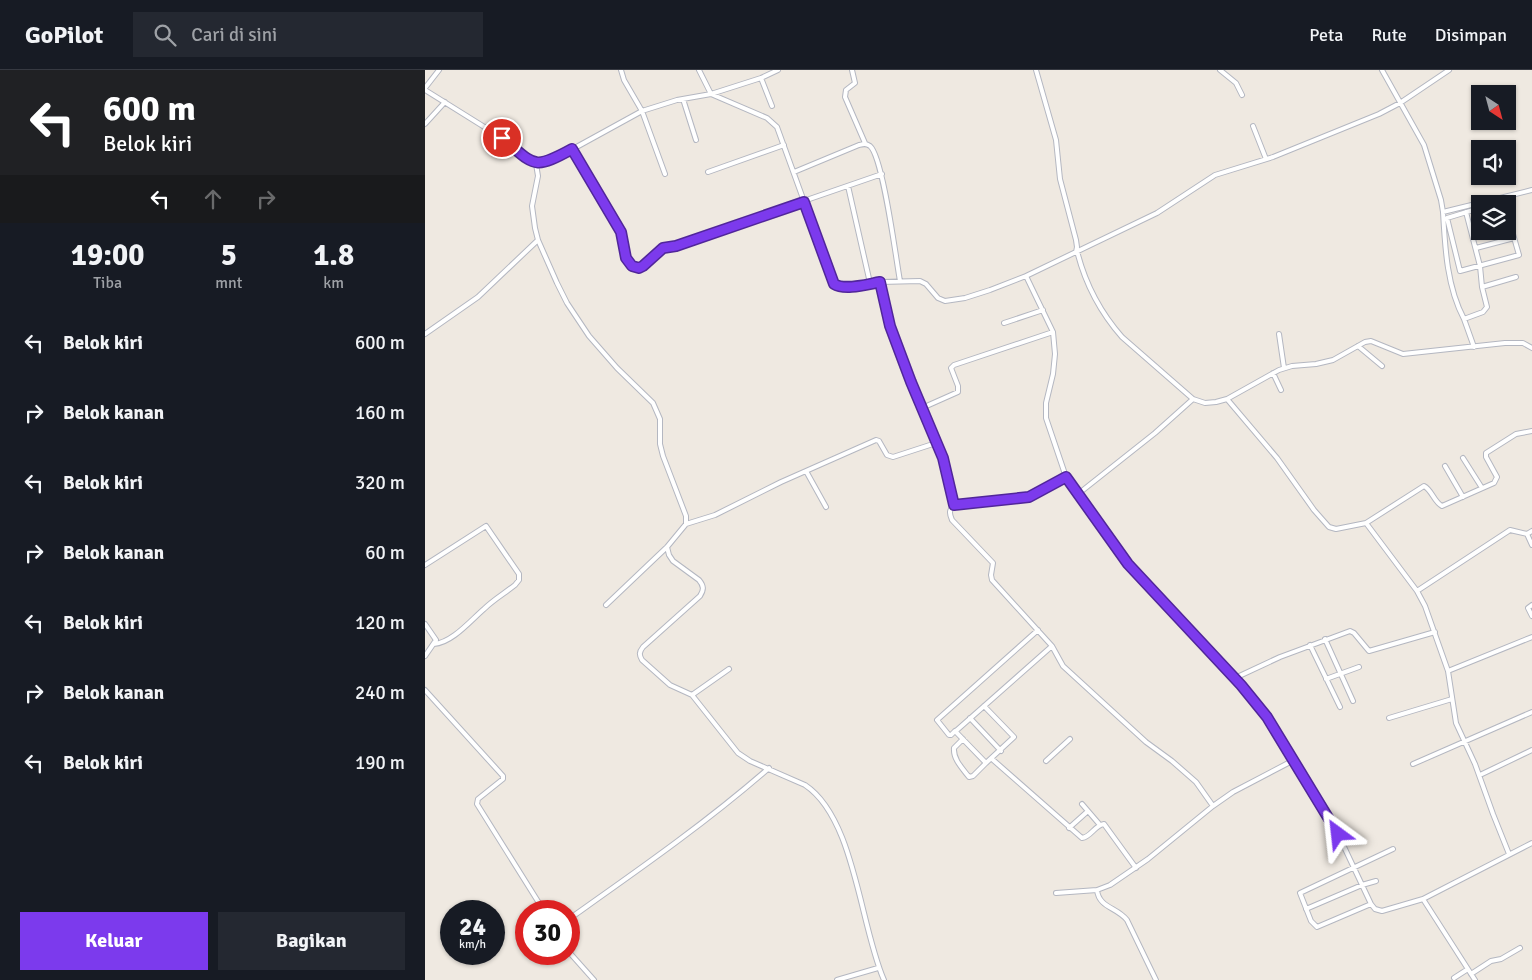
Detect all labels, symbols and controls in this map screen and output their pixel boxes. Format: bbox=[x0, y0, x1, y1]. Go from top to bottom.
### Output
search box bbox=[133, 12, 483, 57]
text: GoPilot bbox=[25, 20, 103, 50]
icon: search bbox=[151, 21, 179, 49]
text: Cari di sini bbox=[191, 23, 277, 47]
text: Peta bbox=[1309, 24, 1343, 46]
text: Rute bbox=[1371, 24, 1407, 46]
text: Disimpan bbox=[1435, 24, 1507, 46]
north arrow bbox=[1471, 85, 1516, 130]
map controls bbox=[1471, 85, 1516, 240]
text: 600 m bbox=[103, 87, 196, 130]
icon: left bbox=[20, 90, 85, 155]
pin bbox=[481, 117, 523, 159]
icon: arrive bbox=[488, 124, 516, 152]
text: Belok kiri bbox=[103, 130, 192, 157]
button: sound bbox=[1471, 140, 1516, 185]
icon: left bbox=[146, 185, 174, 213]
icon: ahead bbox=[199, 185, 227, 213]
icon: right bbox=[252, 185, 280, 213]
button: layers bbox=[1471, 195, 1516, 240]
text: 19:00 bbox=[71, 237, 144, 274]
text: 5 bbox=[221, 237, 237, 274]
text: 1.8 bbox=[313, 237, 354, 274]
text: Tiba bbox=[93, 273, 122, 293]
text: mnt bbox=[215, 273, 242, 293]
text: km bbox=[323, 273, 344, 293]
icon: left bbox=[20, 329, 48, 357]
text: Belok kiri bbox=[63, 331, 143, 355]
text: 600 m bbox=[355, 331, 405, 355]
icon: right bbox=[20, 399, 48, 427]
text: Belok kanan bbox=[63, 401, 164, 425]
text: 160 m bbox=[355, 401, 405, 425]
icon: left bbox=[20, 469, 48, 497]
text: Belok kiri bbox=[63, 471, 143, 495]
text: 320 m bbox=[355, 471, 405, 495]
icon: right bbox=[20, 539, 48, 567]
text: Belok kanan bbox=[63, 541, 164, 565]
text: 60 m bbox=[365, 541, 405, 565]
icon: left bbox=[20, 609, 48, 637]
text: Belok kiri bbox=[63, 611, 143, 635]
text: 120 m bbox=[355, 611, 405, 635]
icon: right bbox=[20, 679, 48, 707]
text: Belok kanan bbox=[63, 681, 164, 705]
text: 240 m bbox=[355, 681, 405, 705]
icon: left bbox=[20, 749, 48, 777]
text: Belok kiri bbox=[63, 751, 143, 775]
text: 190 m bbox=[355, 751, 405, 775]
position arrow bbox=[1311, 807, 1363, 859]
speed limit sign: 30 bbox=[515, 900, 580, 965]
text: 24 bbox=[459, 911, 486, 942]
button: Keluar bbox=[20, 912, 208, 970]
button: Bagikan bbox=[218, 912, 405, 970]
text: km/h bbox=[459, 937, 486, 952]

